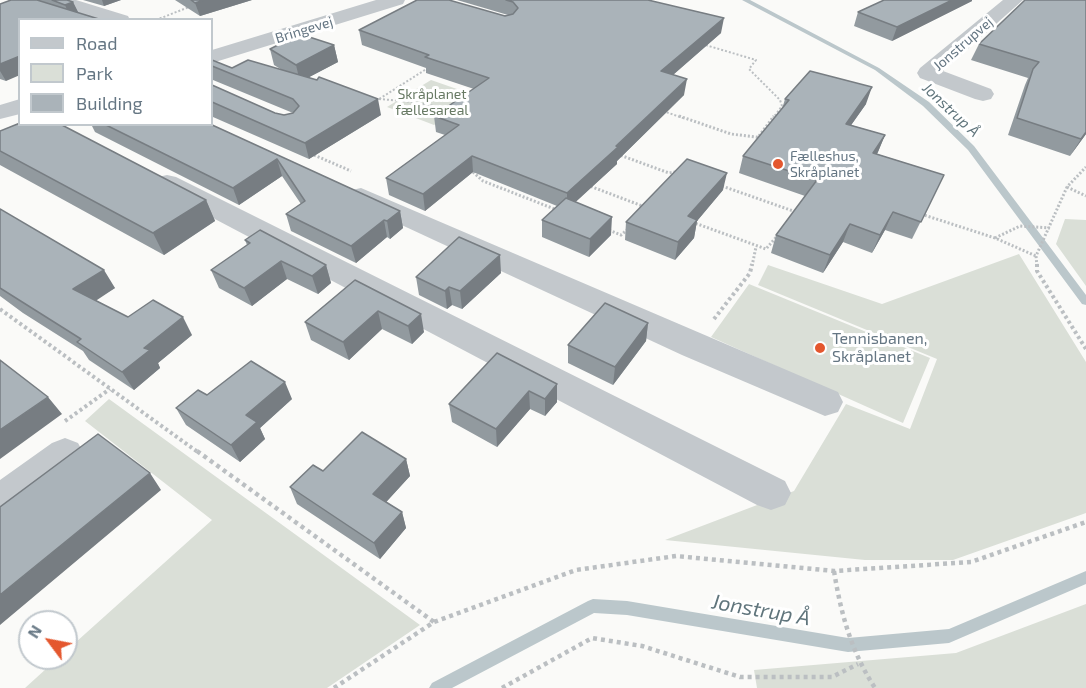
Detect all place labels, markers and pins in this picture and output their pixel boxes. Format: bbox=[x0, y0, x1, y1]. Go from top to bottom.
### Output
place label: Fælleshus, Skråplanet bbox=[790, 148, 859, 180]
marker: Fælleshus, Skråplanet bbox=[771, 157, 785, 171]
place label: Tennisbanen, Skråplanet bbox=[832, 329, 928, 367]
marker: Tennisbanen, Skråplanet bbox=[813, 341, 827, 355]

